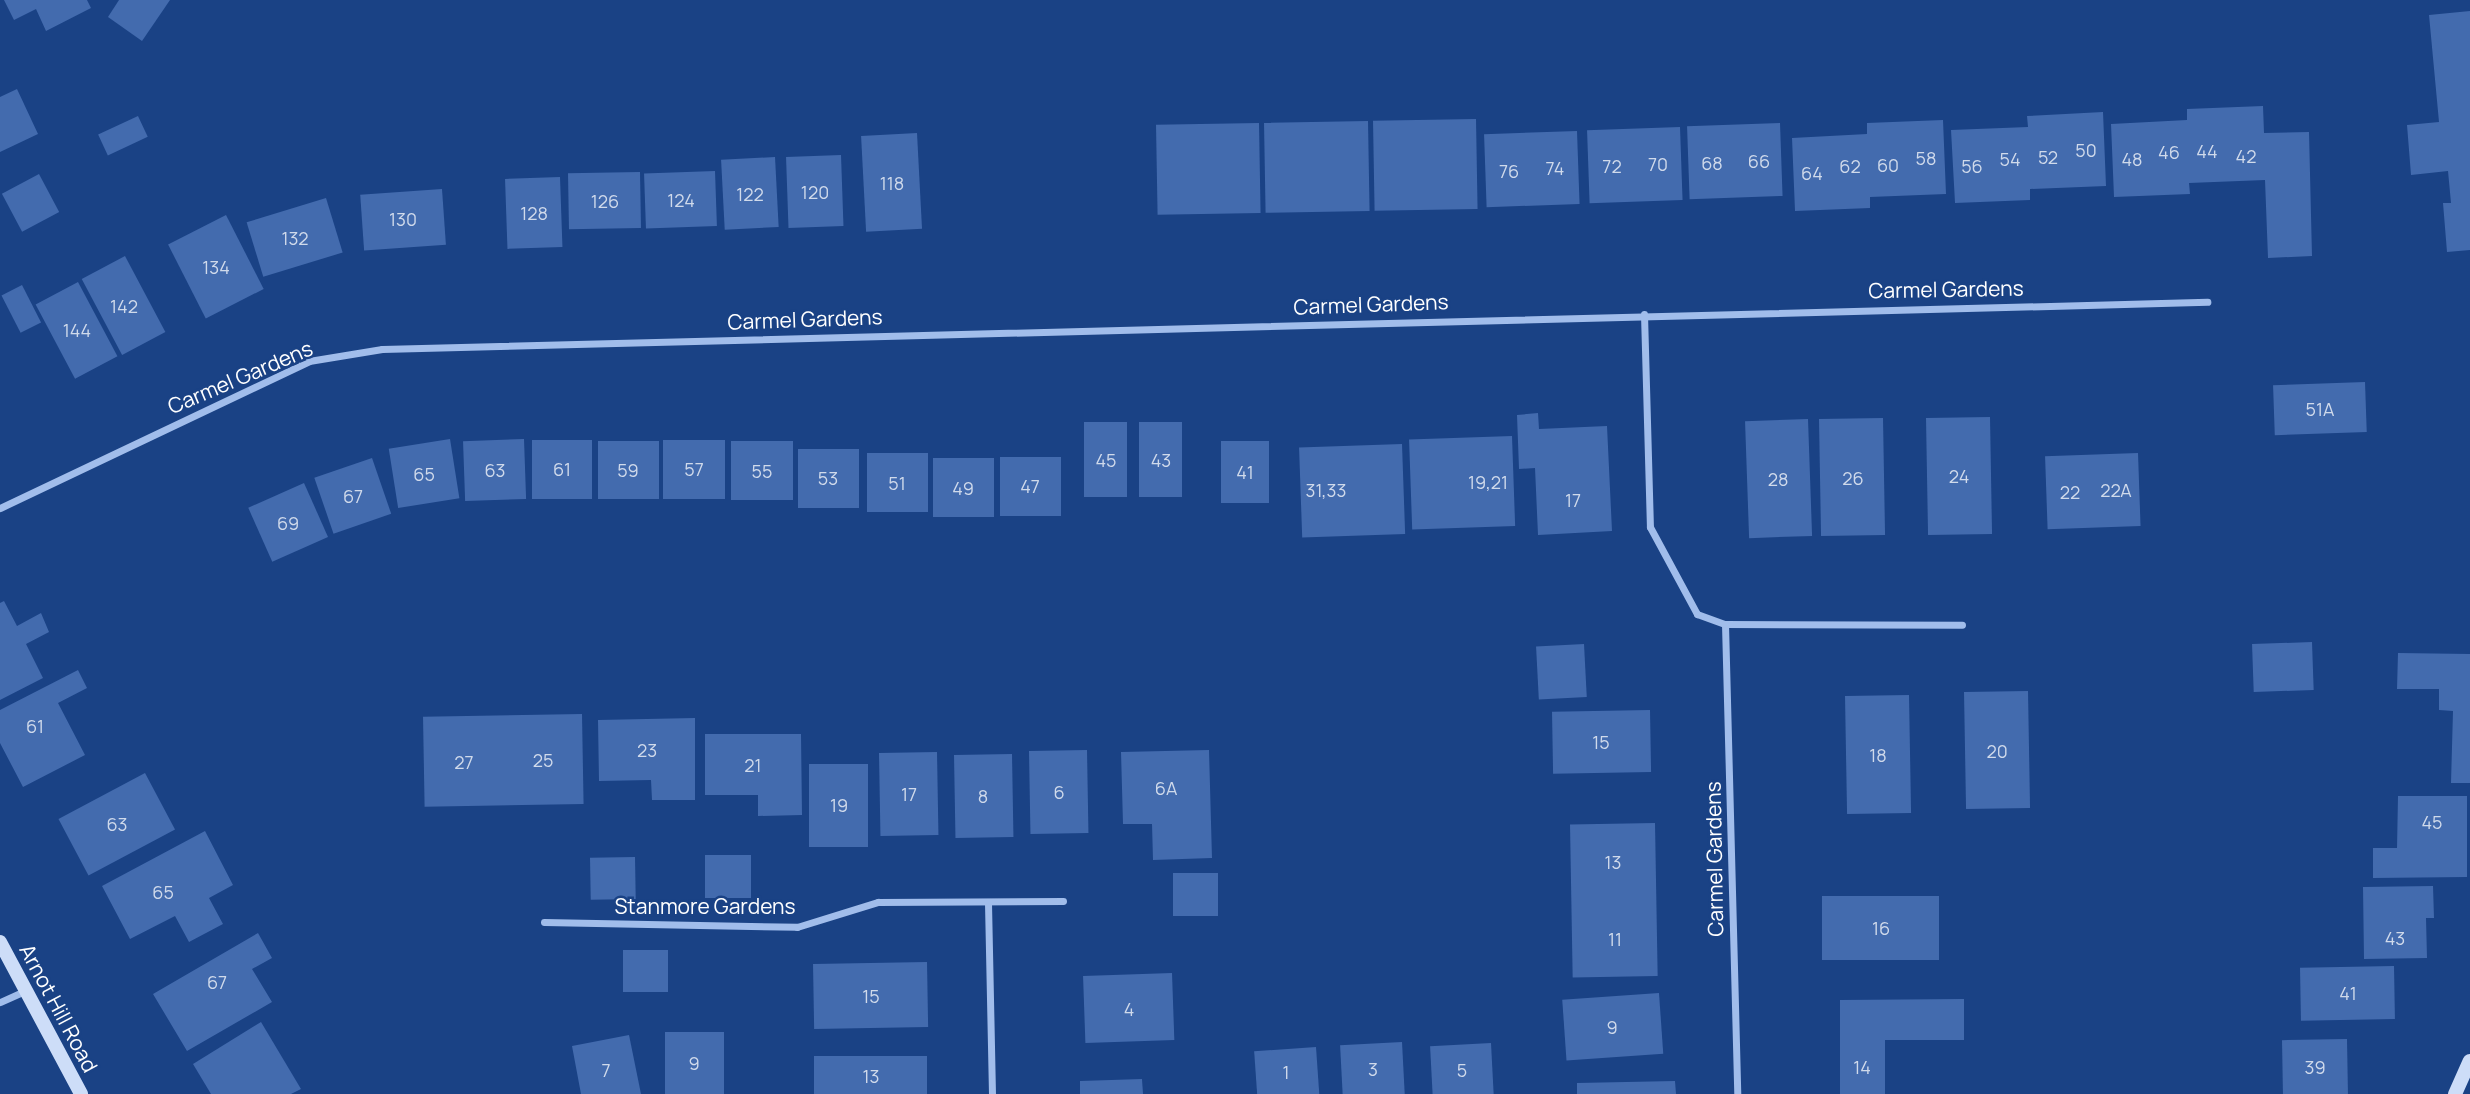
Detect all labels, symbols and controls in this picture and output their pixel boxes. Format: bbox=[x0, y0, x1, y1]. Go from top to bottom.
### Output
house number: 50 bbox=[2075, 139, 2097, 161]
house number: 44 bbox=[2196, 140, 2218, 162]
house number: 46 bbox=[2158, 141, 2180, 163]
house number: 42 bbox=[2236, 145, 2256, 167]
house number: 52 bbox=[2038, 146, 2058, 168]
house number: 58 bbox=[1916, 147, 1936, 169]
house number: 54 bbox=[1999, 148, 2021, 170]
house number: 48 bbox=[2121, 148, 2143, 170]
house number: 66 bbox=[1748, 150, 1770, 172]
house number: 68 bbox=[1701, 152, 1723, 174]
house number: 70 bbox=[1648, 153, 1668, 175]
house number: 60 bbox=[1877, 154, 1899, 176]
house number: 72 bbox=[1602, 155, 1622, 177]
house number: 62 bbox=[1839, 155, 1861, 177]
house number: 56 bbox=[1961, 155, 1983, 177]
house number: 74 bbox=[1546, 157, 1564, 179]
house number: 76 bbox=[1499, 160, 1519, 182]
house number: 64 bbox=[1801, 162, 1823, 184]
house number: 118 bbox=[880, 172, 904, 194]
house number: 120 bbox=[801, 181, 829, 203]
house number: 122 bbox=[736, 183, 764, 205]
house number: 124 bbox=[667, 189, 695, 211]
house number: 126 bbox=[591, 190, 619, 212]
house number: 128 bbox=[520, 202, 548, 224]
house number: 130 bbox=[389, 208, 417, 230]
house number: 132 bbox=[281, 227, 309, 249]
house number: 134 bbox=[202, 256, 230, 278]
street label: Carmel Gardens bbox=[1868, 275, 2024, 303]
street label: Carmel Gardens bbox=[1293, 289, 1449, 319]
house number: 142 bbox=[110, 295, 138, 317]
street label: Carmel Gardens bbox=[727, 304, 883, 334]
house number: 144 bbox=[63, 319, 91, 341]
street label: Carmel Gardens bbox=[164, 335, 316, 419]
house number: 51A bbox=[2306, 398, 2334, 420]
house number: 45 bbox=[1095, 449, 1117, 471]
house number: 43 bbox=[1151, 449, 1171, 471]
house number: 61 bbox=[553, 458, 571, 480]
house number: 57 bbox=[684, 458, 704, 480]
house number: 63 bbox=[484, 459, 506, 481]
house number: 59 bbox=[617, 459, 639, 481]
house number: 55 bbox=[752, 460, 772, 482]
house number: 41 bbox=[1236, 461, 1254, 483]
house number: 65 bbox=[413, 463, 435, 485]
house number: 24 bbox=[1949, 465, 1969, 487]
house number: 53 bbox=[818, 467, 838, 489]
house number: 26 bbox=[1842, 467, 1864, 489]
house number: 28 bbox=[1768, 468, 1788, 490]
house number: 19,21 bbox=[1468, 471, 1508, 493]
house number: 51 bbox=[888, 472, 906, 494]
house number: 47 bbox=[1020, 475, 1040, 497]
house number: 49 bbox=[952, 477, 974, 499]
house number: 31,33 bbox=[1306, 479, 1346, 501]
house number: 22A bbox=[2100, 479, 2132, 501]
house number: 22 bbox=[2060, 481, 2080, 503]
house number: 67 bbox=[343, 485, 363, 507]
house number: 17 bbox=[1565, 489, 1581, 511]
house number: 69 bbox=[277, 512, 299, 534]
house number: 61 bbox=[26, 715, 44, 737]
house number: 15 bbox=[1592, 731, 1610, 753]
house number: 23 bbox=[637, 739, 657, 761]
house number: 20 bbox=[1986, 740, 2008, 762]
house number: 18 bbox=[1869, 744, 1887, 766]
house number: 25 bbox=[533, 749, 553, 771]
house number: 27 bbox=[454, 751, 474, 773]
house number: 21 bbox=[744, 754, 762, 776]
house number: 6A bbox=[1155, 777, 1177, 799]
house number: 6 bbox=[1053, 781, 1065, 803]
street label: Carmel Gardens bbox=[1700, 781, 1728, 937]
house number: 17 bbox=[901, 783, 917, 805]
house number: 8 bbox=[978, 785, 988, 807]
house number: 19 bbox=[830, 794, 848, 816]
house number: 45 bbox=[2421, 811, 2443, 833]
house number: 63 bbox=[106, 813, 128, 835]
house number: 13 bbox=[1605, 851, 1621, 873]
house number: 65 bbox=[152, 881, 174, 903]
street label: Stanmore Gardens bbox=[614, 893, 796, 919]
house number: 16 bbox=[1872, 917, 1890, 939]
house number: 43 bbox=[2385, 927, 2405, 949]
house number: 11 bbox=[1608, 928, 1622, 950]
street label: Arnot Hill Road bbox=[15, 940, 103, 1076]
house number: 67 bbox=[207, 971, 227, 993]
house number: 41 bbox=[2339, 982, 2357, 1004]
house number: 15 bbox=[862, 985, 880, 1007]
house number: 4 bbox=[1124, 998, 1134, 1020]
house number: 9 bbox=[1606, 1016, 1618, 1038]
house number: 9 bbox=[688, 1052, 700, 1074]
house number: 14 bbox=[1853, 1056, 1871, 1078]
house number: 39 bbox=[2304, 1056, 2326, 1078]
house number: 3 bbox=[1368, 1058, 1378, 1080]
house number: 7 bbox=[601, 1059, 611, 1081]
house number: 5 bbox=[1457, 1059, 1467, 1081]
house number: 1 bbox=[1282, 1061, 1290, 1083]
house number: 13 bbox=[863, 1065, 879, 1087]

